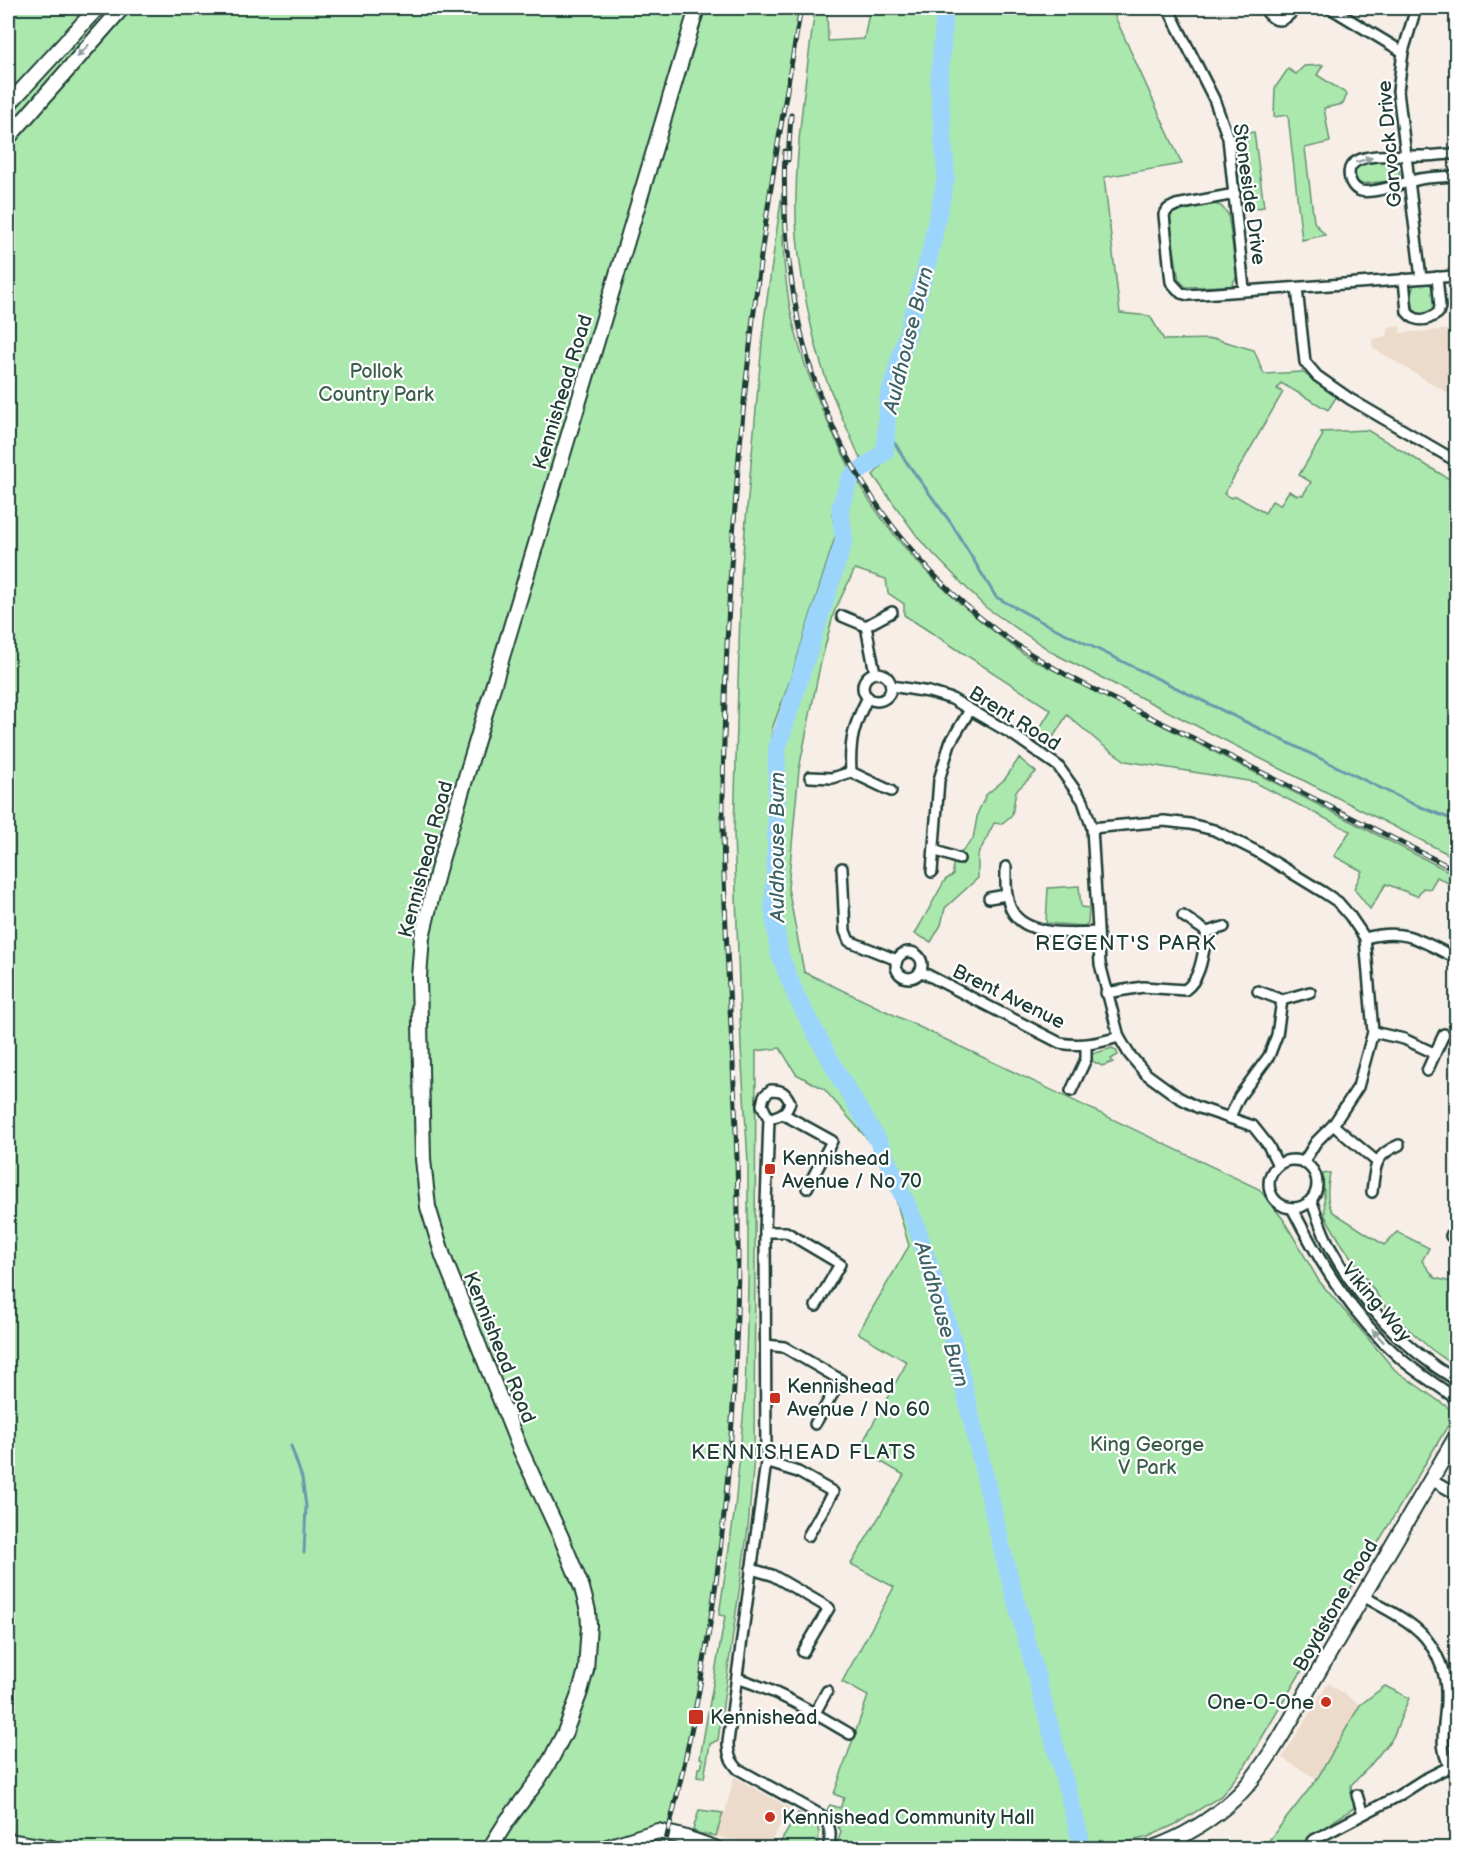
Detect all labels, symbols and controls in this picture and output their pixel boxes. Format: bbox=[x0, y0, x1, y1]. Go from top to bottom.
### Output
one-way arrow bbox=[77, 43, 90, 58]
street label: Garvock Drive bbox=[1372, 79, 1407, 208]
street label: Stoneside Drive bbox=[1227, 122, 1271, 266]
one-way arrow bbox=[1355, 154, 1373, 164]
water label: Auldhouse Burn bbox=[878, 264, 939, 417]
street label: Kennishead Road bbox=[528, 312, 598, 473]
park label: Pollok Country Park bbox=[318, 360, 434, 407]
street label: Brent Road bbox=[964, 681, 1065, 756]
water label: Auldhouse Burn bbox=[765, 772, 790, 923]
street label: Kennishead Road bbox=[394, 778, 458, 940]
district label: REGENT'S PARK bbox=[1035, 931, 1217, 956]
street label: Brent Avenue bbox=[948, 959, 1069, 1035]
place label: Kennishead Avenue / No 70 bbox=[782, 1147, 922, 1194]
marker: Kennishead Avenue / No 70 bbox=[763, 1162, 777, 1176]
water label: Auldhouse Burn bbox=[909, 1237, 974, 1390]
street label: Viking Way bbox=[1336, 1258, 1416, 1347]
street label: Kennishead Road bbox=[458, 1268, 540, 1427]
one-way arrow bbox=[1372, 1329, 1385, 1344]
place label: Kennishead Avenue / No 60 bbox=[787, 1375, 930, 1422]
marker: Kennishead Avenue / No 60 bbox=[768, 1391, 782, 1405]
park label: King George V Park bbox=[1090, 1433, 1204, 1480]
district label: KENNISHEAD FLATS bbox=[691, 1440, 917, 1465]
street label: Boydstone Road bbox=[1288, 1535, 1383, 1676]
place label: One-O-One bbox=[1207, 1691, 1314, 1715]
marker: One-O-One bbox=[1319, 1695, 1333, 1709]
place label: Kennishead bbox=[710, 1706, 817, 1730]
marker: Kennishead bbox=[687, 1708, 705, 1726]
place label: Kennishead Community Hall bbox=[782, 1806, 1035, 1830]
marker: Kennishead Community Hall bbox=[763, 1810, 777, 1824]

